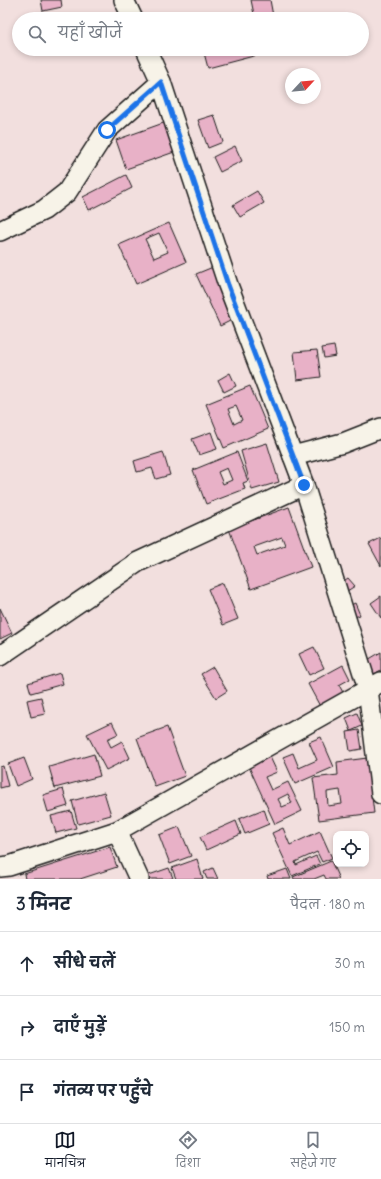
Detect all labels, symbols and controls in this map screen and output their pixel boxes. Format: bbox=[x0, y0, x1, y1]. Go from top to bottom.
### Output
search box bbox=[12, 12, 369, 56]
icon: search bbox=[26, 23, 48, 45]
text: यहाँ खोजें bbox=[58, 23, 122, 42]
north arrow bbox=[285, 68, 321, 104]
route start bbox=[98, 121, 116, 139]
route end bbox=[295, 476, 313, 494]
map controls bbox=[333, 831, 369, 867]
button: locate bbox=[333, 831, 369, 867]
text: 3 मिनट bbox=[16, 893, 71, 915]
text: पैदल · 180 m bbox=[290, 896, 365, 913]
icon: ahead bbox=[16, 953, 38, 975]
text: सीधे चलें bbox=[54, 953, 115, 972]
text: 30 m bbox=[335, 955, 365, 972]
icon: right bbox=[16, 1017, 38, 1039]
text: दाएँ मुड़ें bbox=[54, 1017, 106, 1036]
text: 150 m bbox=[329, 1019, 365, 1036]
icon: arrive bbox=[16, 1081, 38, 1103]
text: गंतव्य पर पहुँचे bbox=[54, 1081, 152, 1100]
tab: मानचित्र bbox=[45, 1129, 85, 1175]
tab: दिशा bbox=[175, 1129, 200, 1175]
tab: सहेजे गए bbox=[290, 1129, 336, 1175]

